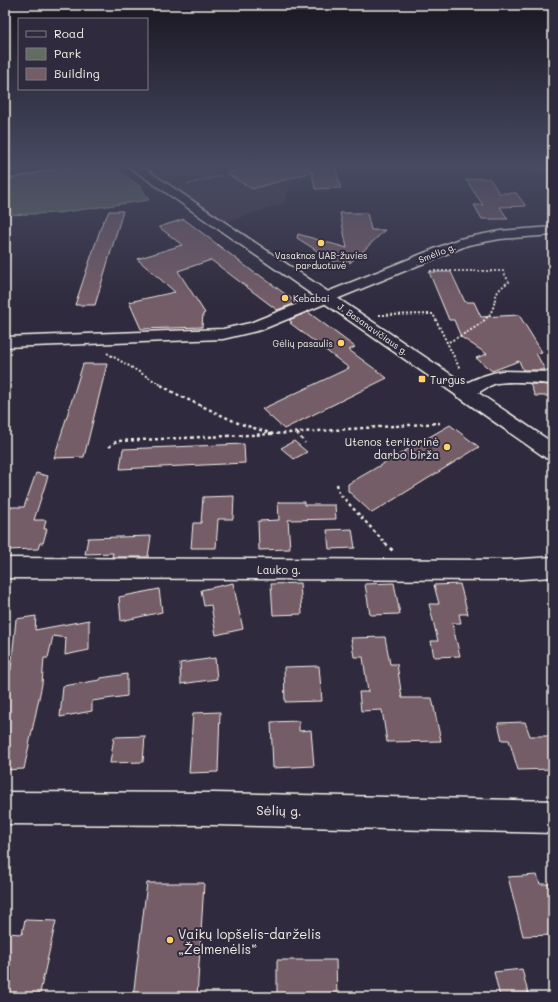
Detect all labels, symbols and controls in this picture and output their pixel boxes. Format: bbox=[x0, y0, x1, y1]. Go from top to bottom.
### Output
legend bbox=[18, 18, 148, 90]
text: Road bbox=[54, 25, 84, 41]
text: Park bbox=[54, 45, 81, 61]
text: Building bbox=[54, 65, 100, 81]
marker: Vasaknos UAB-žuvies parduotuvė bbox=[316, 238, 326, 248]
street label: Smėlio g. bbox=[417, 241, 457, 265]
place label: Vasaknos UAB-žuvies parduotuvė bbox=[275, 250, 367, 271]
marker: Kebabai bbox=[280, 293, 290, 303]
place label: Kebabai bbox=[293, 293, 330, 304]
street label: J. Basanavičiaus g. bbox=[336, 301, 410, 357]
place label: Gėlių pasaulis bbox=[272, 338, 333, 349]
marker: Gėlių pasaulis bbox=[336, 338, 346, 348]
place label: Turgus bbox=[430, 372, 465, 387]
marker: Turgus bbox=[417, 374, 427, 384]
place label: Utenos teritorinė darbo birža bbox=[345, 434, 439, 462]
marker: Utenos teritorinė darbo birža bbox=[442, 442, 452, 452]
street label: Lauko g. bbox=[257, 562, 301, 577]
street label: Sėlių g. bbox=[256, 801, 302, 819]
place label: Vaikų lopšelis-darželis „Želmenėlis“ bbox=[178, 925, 321, 957]
marker: Vaikų lopšelis-darželis „Želmenėlis“ bbox=[165, 935, 175, 945]

